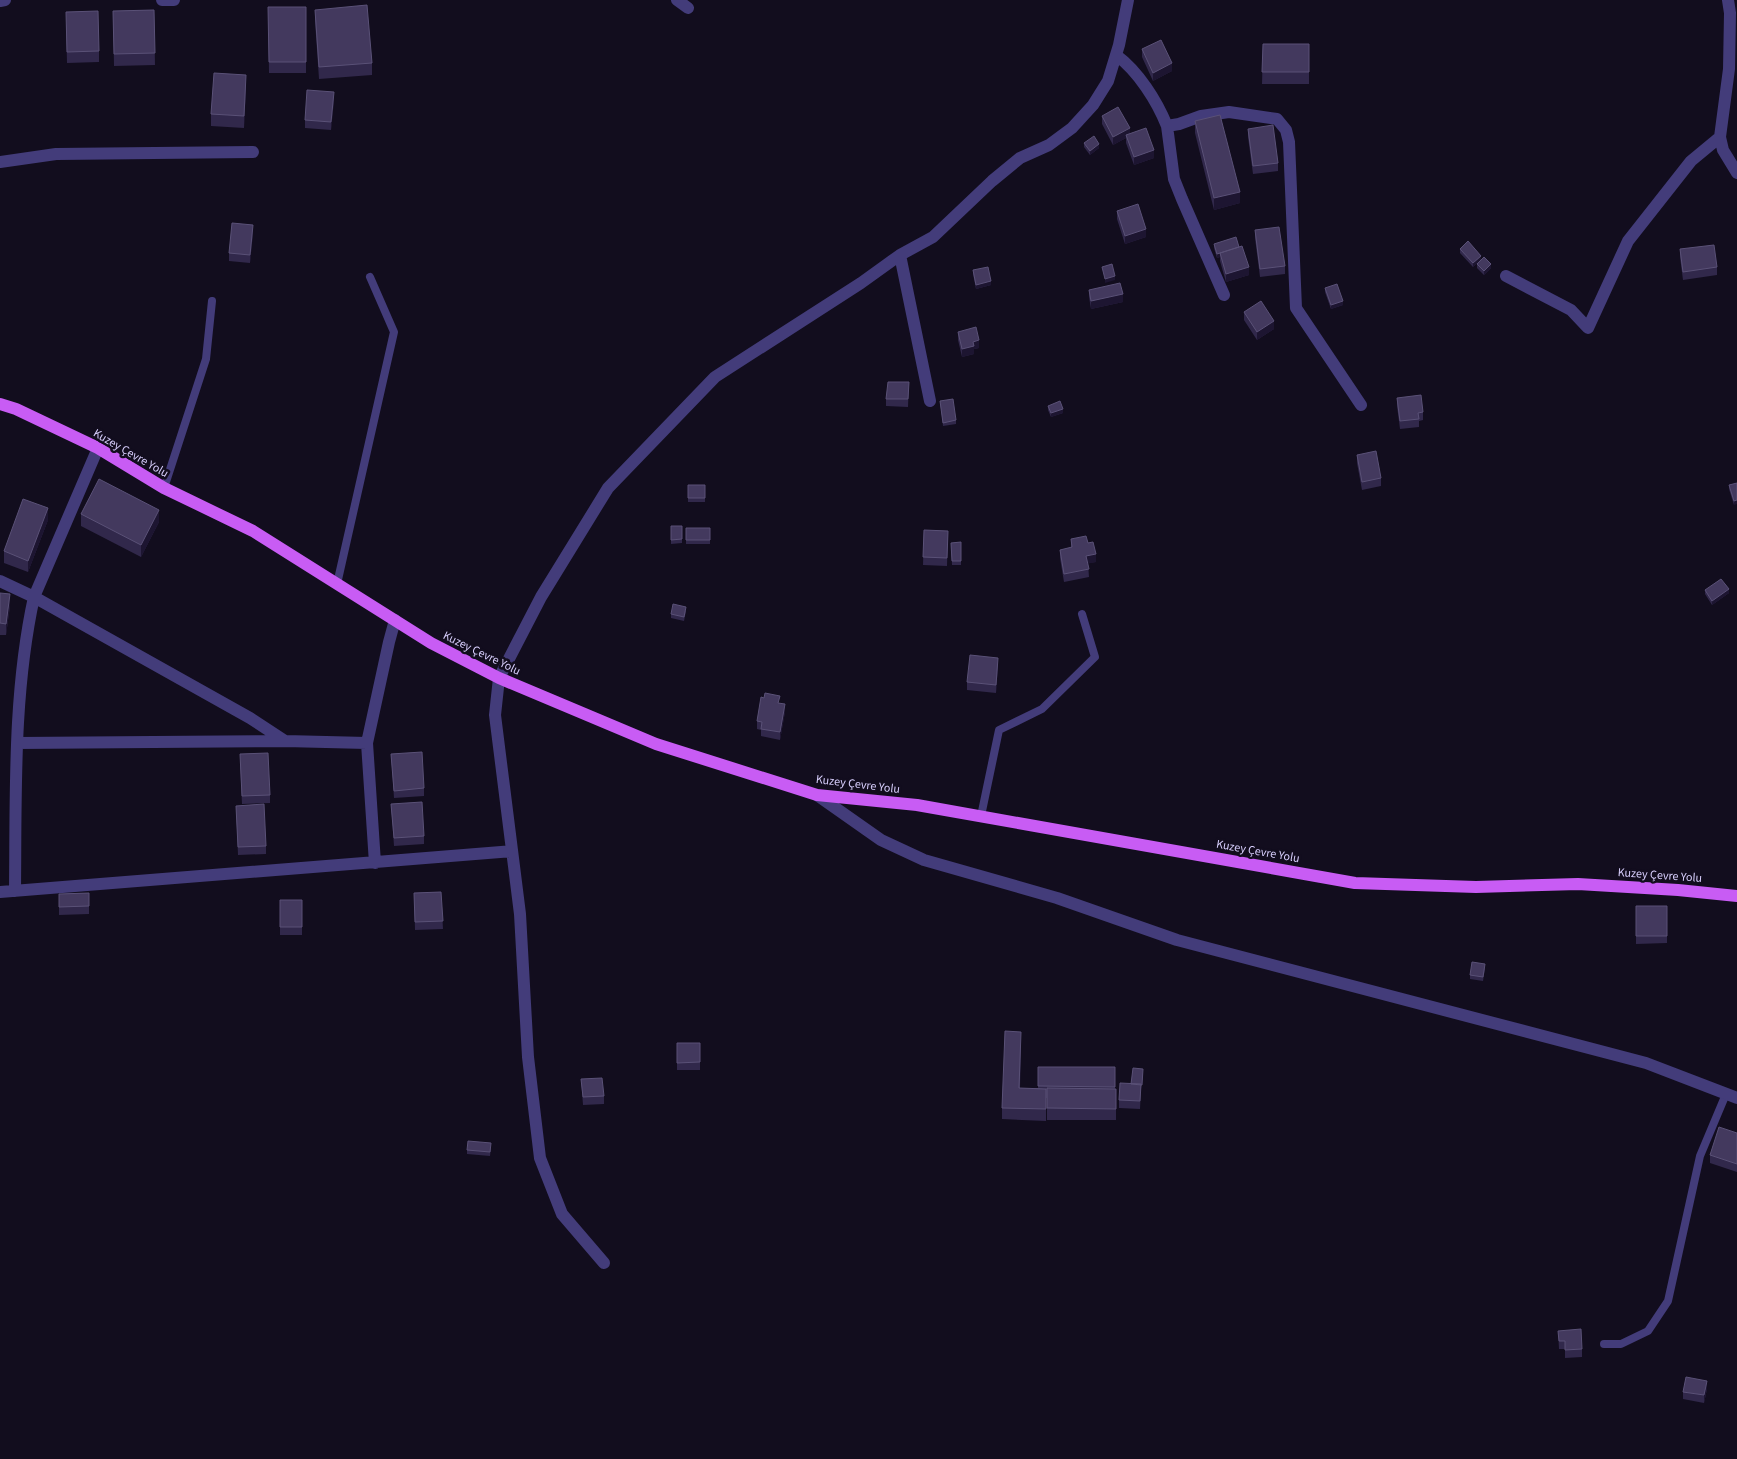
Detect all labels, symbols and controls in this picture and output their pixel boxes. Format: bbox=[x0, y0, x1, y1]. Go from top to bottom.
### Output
street label: Kuzey Çevre Yolu bbox=[90, 425, 172, 482]
street label: Kuzey Çevre Yolu bbox=[440, 627, 523, 680]
street label: Kuzey Çevre Yolu bbox=[815, 771, 901, 798]
street label: Kuzey Çevre Yolu bbox=[1215, 836, 1301, 867]
street label: Kuzey Çevre Yolu bbox=[1617, 864, 1703, 887]

